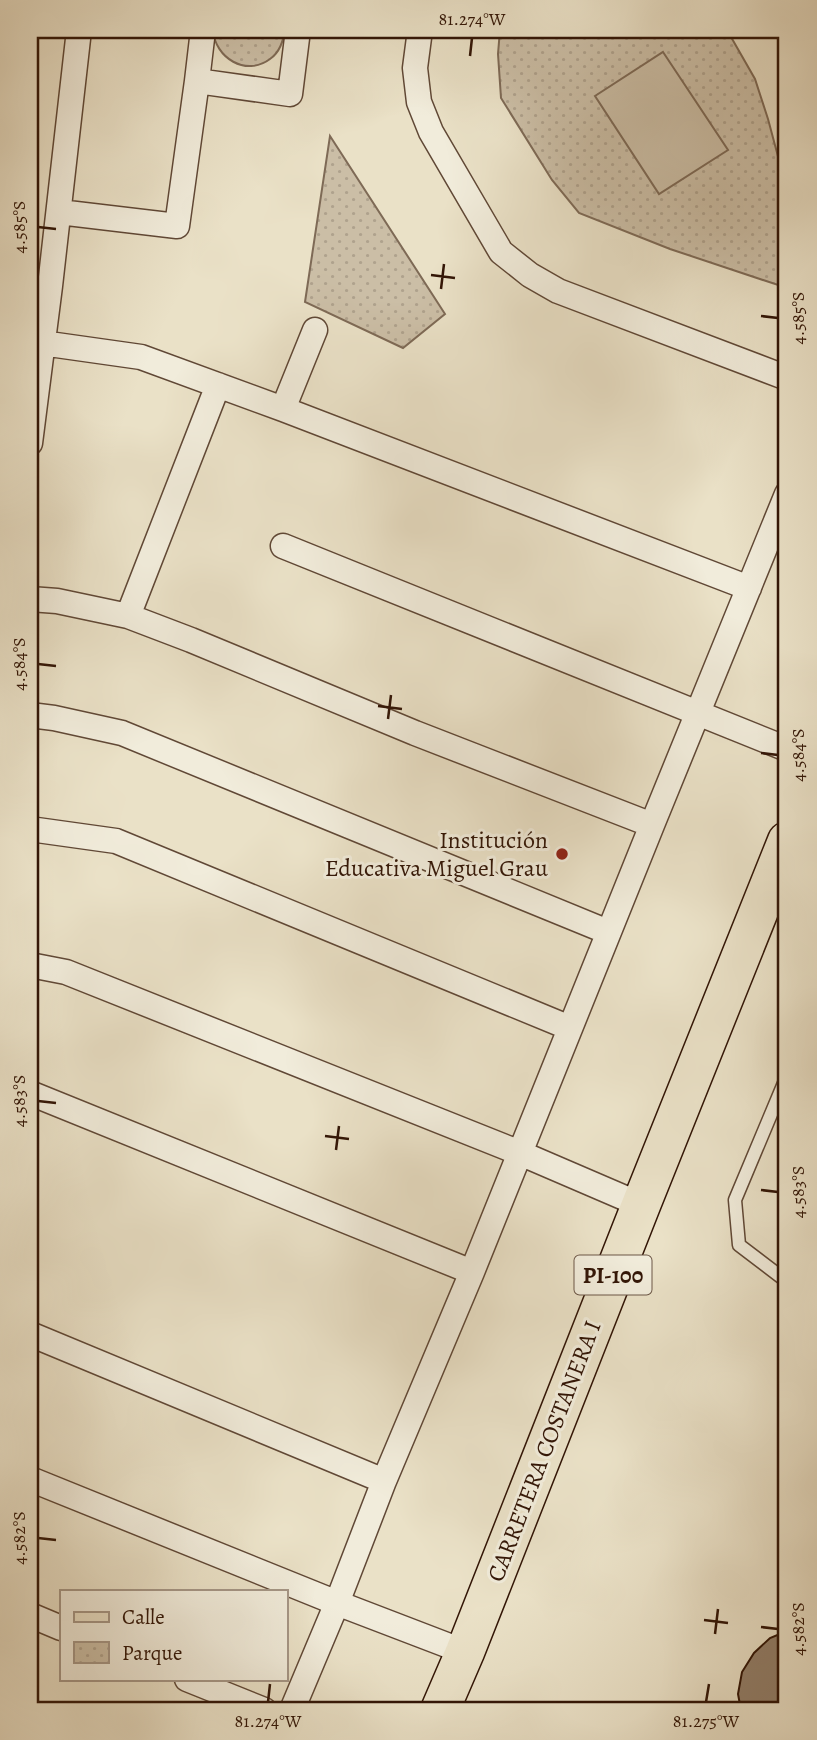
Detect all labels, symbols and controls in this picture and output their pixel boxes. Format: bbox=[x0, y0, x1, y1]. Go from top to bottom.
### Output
text: 81.274°W bbox=[439, 7, 506, 31]
text: 4.585°S bbox=[7, 201, 31, 253]
text: 4.585°S bbox=[786, 292, 810, 344]
text: 4.584°S bbox=[7, 637, 31, 691]
text: 4.584°S bbox=[786, 728, 810, 782]
place label: Institución Educativa Miguel Grau bbox=[325, 824, 548, 884]
marker: Institución Educativa Miguel Grau bbox=[554, 846, 570, 862]
text: 4.583°S bbox=[7, 1075, 31, 1127]
text: 4.583°S bbox=[786, 1166, 810, 1218]
road number: PI-100 bbox=[574, 1256, 652, 1294]
street label: CARRETERA COSTANERA I bbox=[479, 1316, 609, 1586]
text: 4.582°S bbox=[7, 1511, 31, 1565]
legend bbox=[60, 1590, 287, 1680]
text: 4.582°S bbox=[786, 1602, 810, 1656]
text: Calle bbox=[122, 1603, 165, 1631]
text: Parque bbox=[122, 1639, 182, 1667]
text: 81.274°W bbox=[235, 1709, 302, 1733]
text: 81.275°W bbox=[673, 1709, 739, 1733]

